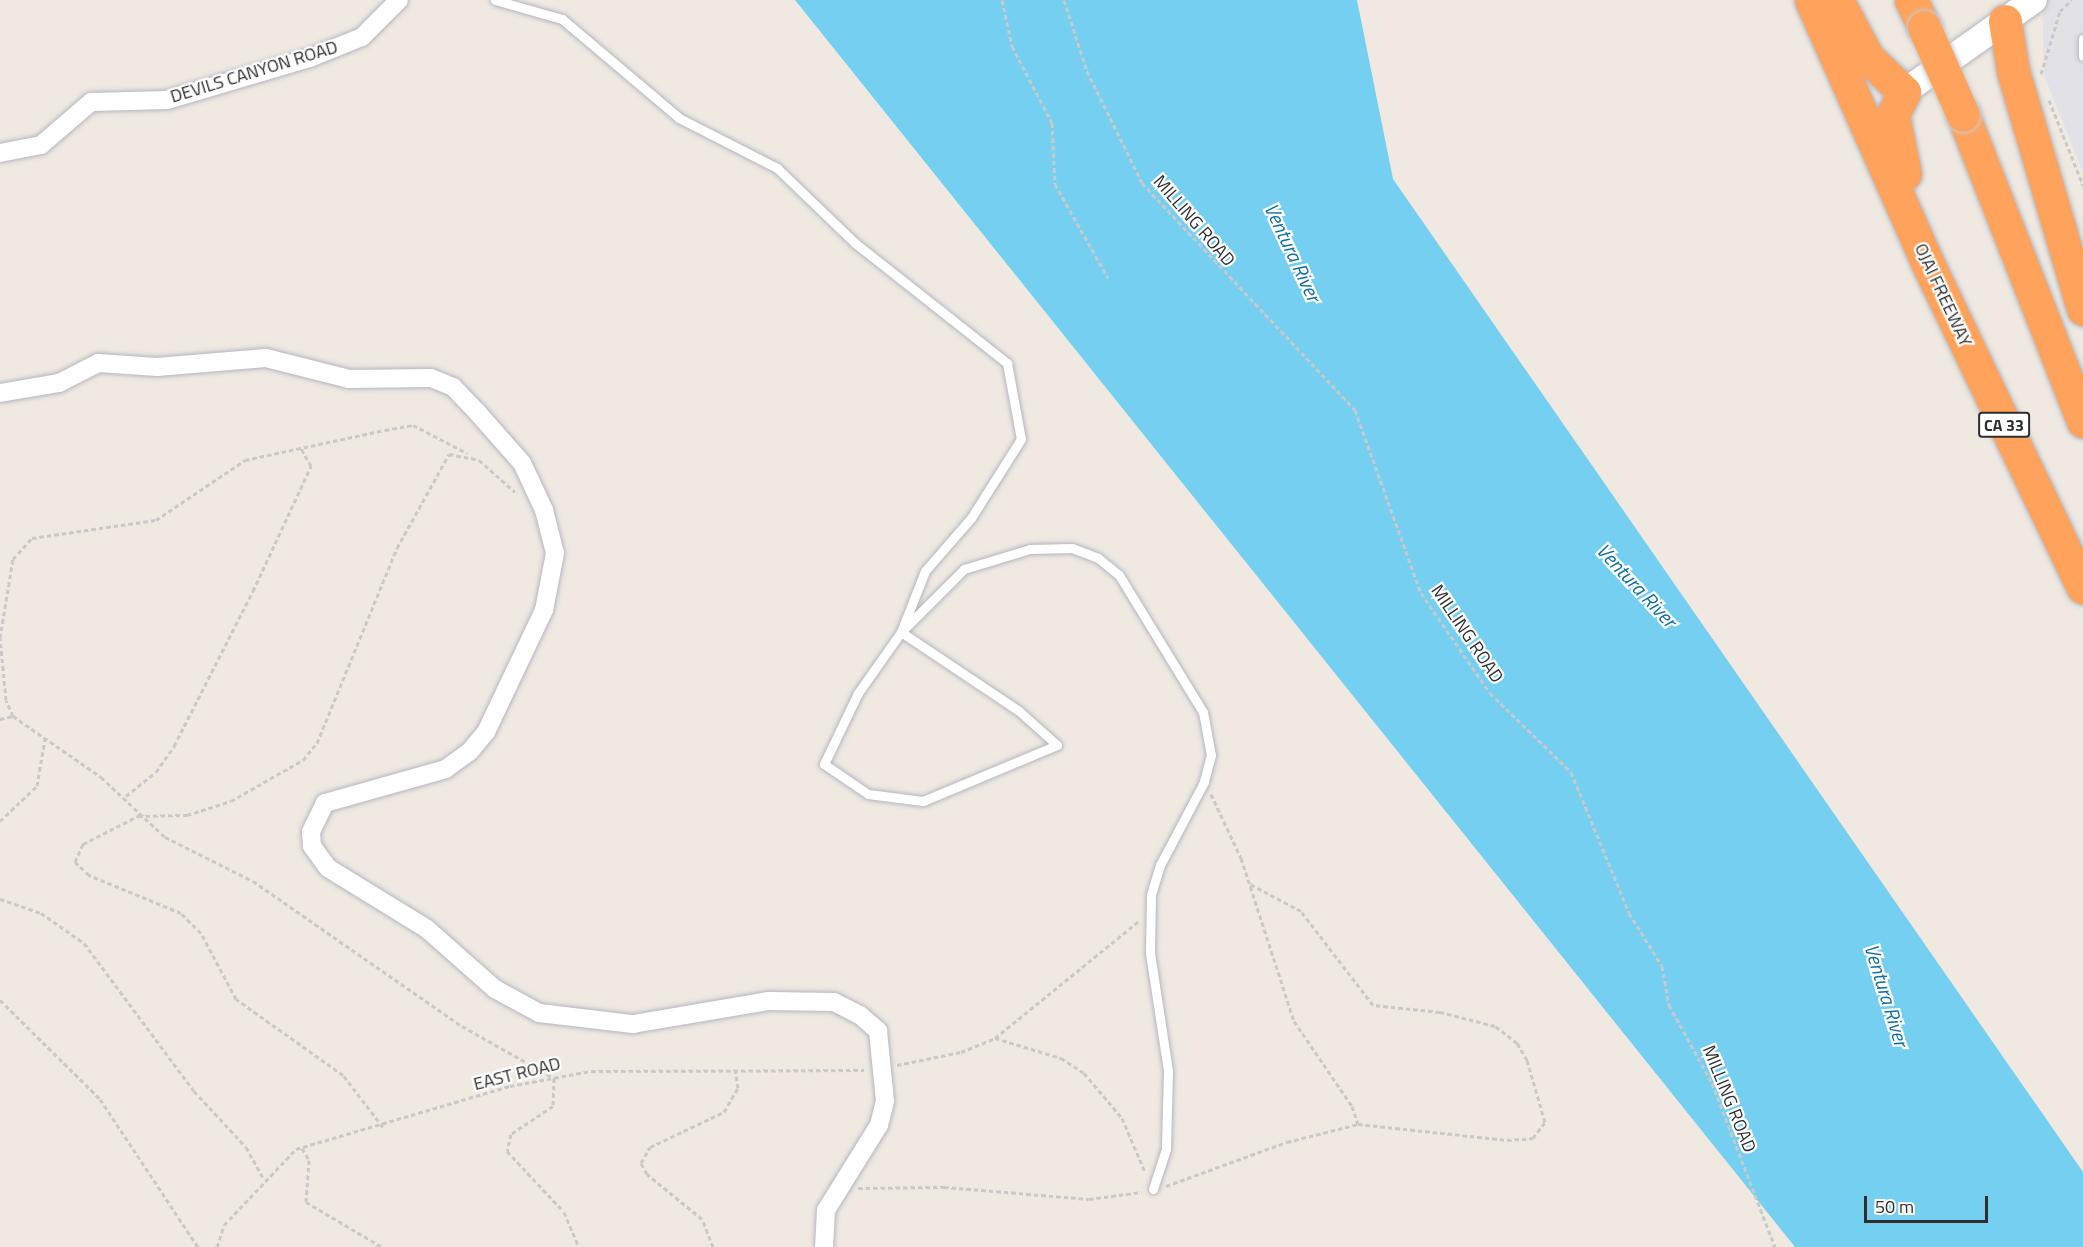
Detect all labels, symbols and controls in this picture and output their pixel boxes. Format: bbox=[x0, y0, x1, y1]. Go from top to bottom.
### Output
street label: DEVILS CANYON ROAD bbox=[168, 36, 340, 108]
street label: MILLING ROAD bbox=[1149, 171, 1239, 271]
water label: Ventura River bbox=[1260, 199, 1326, 305]
street label: OJAI FREEWAY bbox=[1910, 240, 1976, 350]
road number: CA 33 bbox=[1977, 412, 2031, 438]
water label: Ventura River bbox=[1592, 538, 1682, 632]
street label: MILLING ROAD bbox=[1426, 581, 1508, 687]
water label: Ventura River bbox=[1860, 941, 1914, 1049]
street label: MILLING ROAD bbox=[1698, 1042, 1760, 1156]
street label: EAST ROAD bbox=[471, 1053, 563, 1095]
scale bar bbox=[1867, 1184, 1992, 1222]
text: 50 m bbox=[1875, 1193, 1914, 1220]

